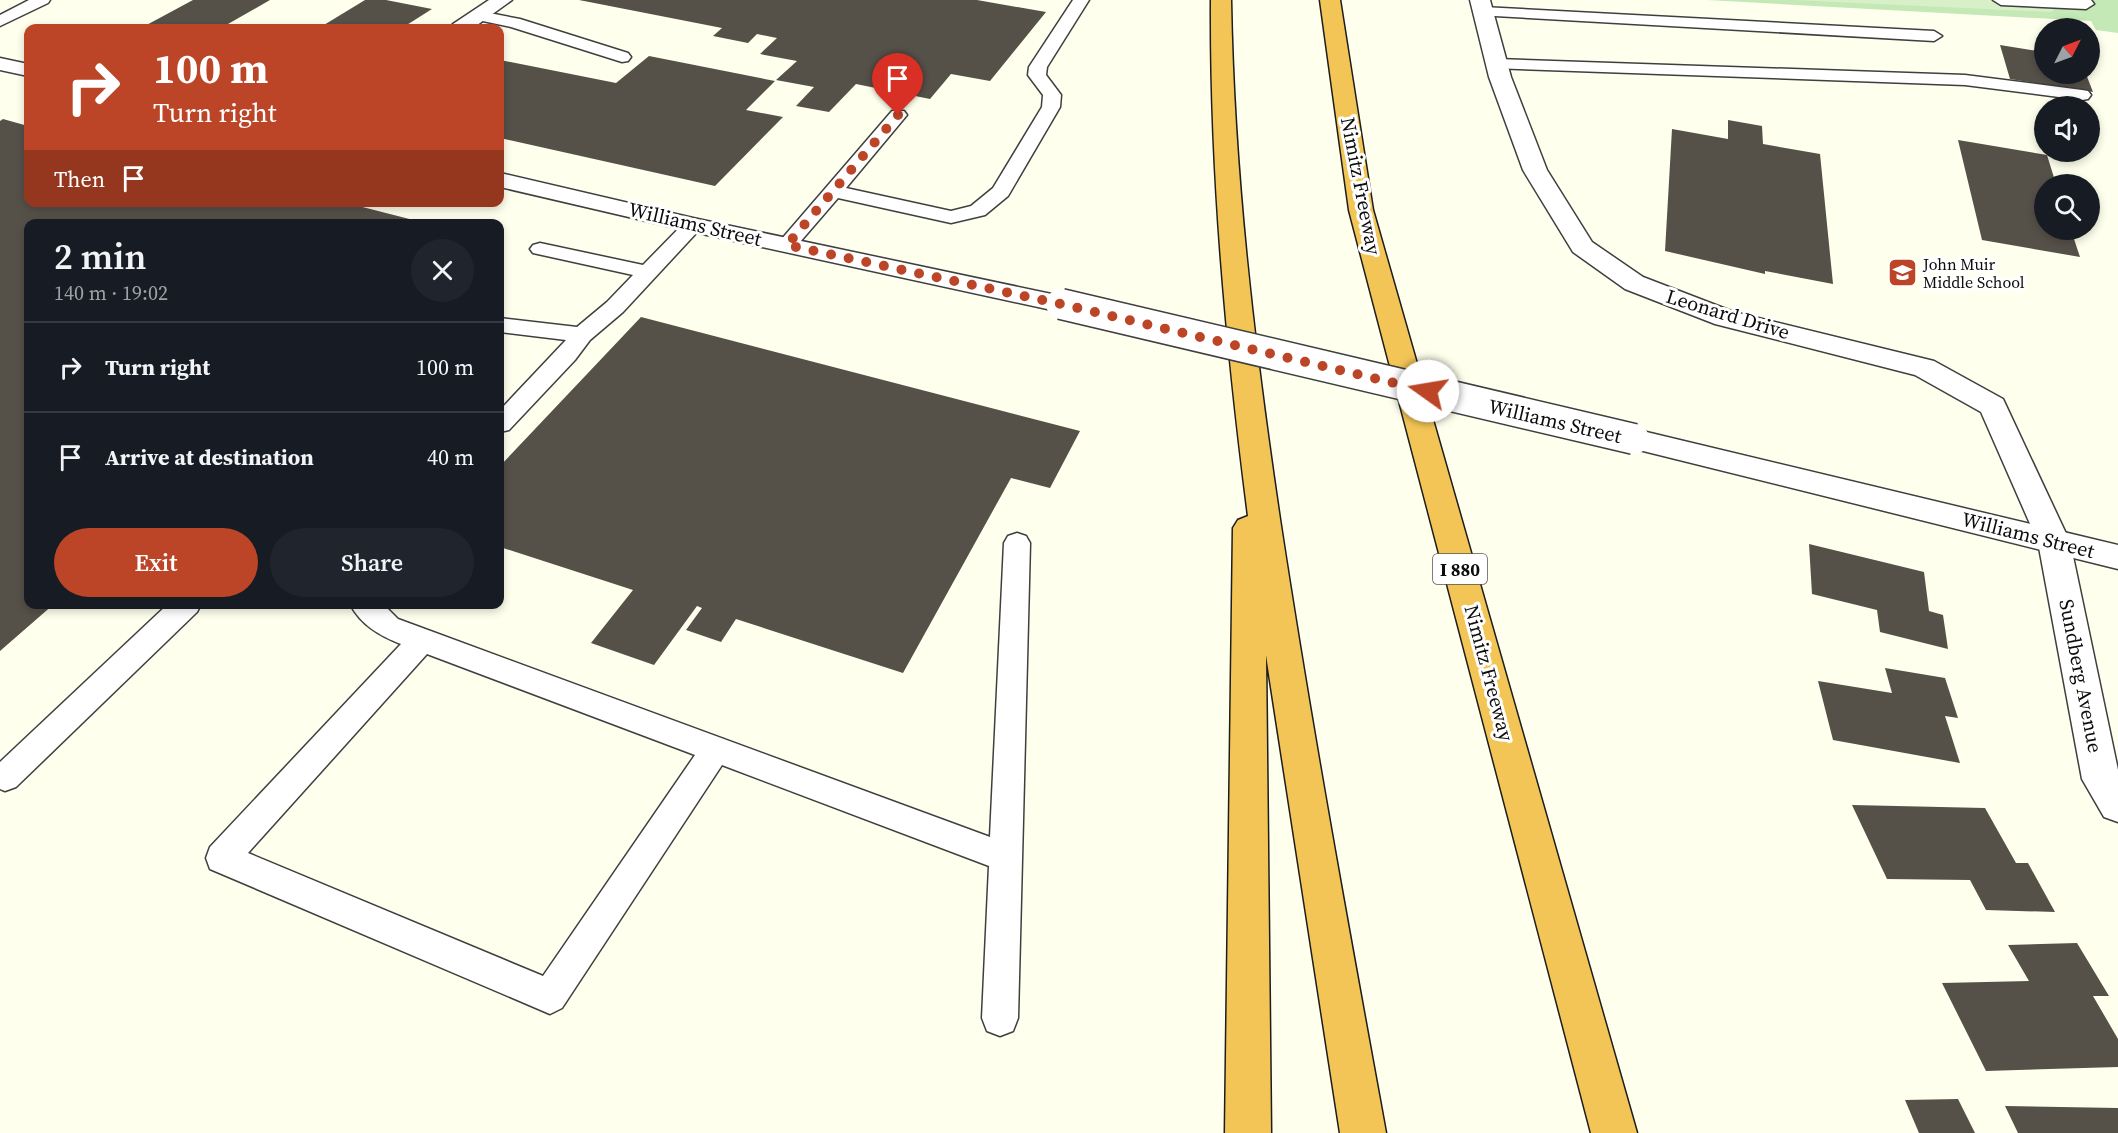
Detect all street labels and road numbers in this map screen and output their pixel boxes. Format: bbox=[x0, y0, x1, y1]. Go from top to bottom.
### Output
street label: Nimitz Freeway bbox=[1334, 115, 1388, 258]
street label: Williams Street bbox=[626, 195, 765, 253]
street label: Leonard Drive bbox=[1663, 282, 1793, 346]
street label: Williams Street bbox=[1486, 392, 1625, 450]
street label: Williams Street bbox=[1959, 505, 2098, 565]
road number: I 880 bbox=[1433, 554, 1487, 584]
street label: Sundberg Avenue bbox=[2052, 597, 2110, 755]
street label: Nimitz Freeway bbox=[1457, 602, 1521, 745]

